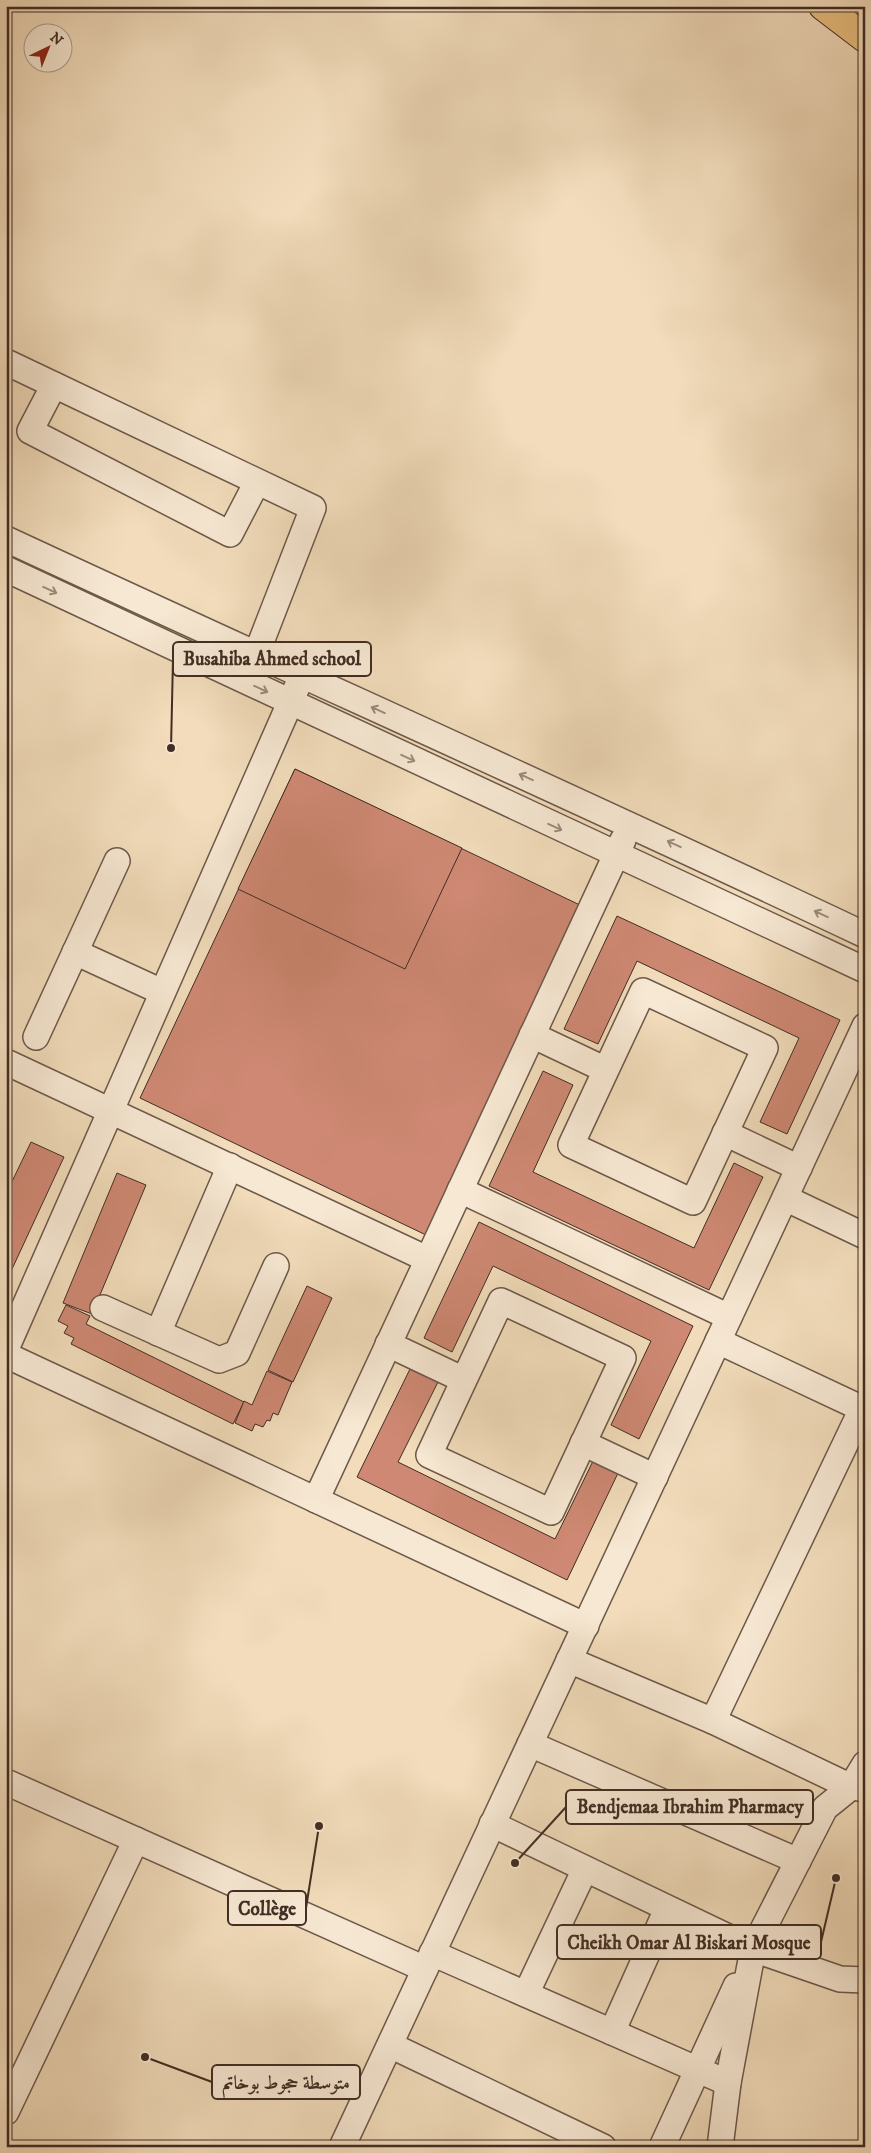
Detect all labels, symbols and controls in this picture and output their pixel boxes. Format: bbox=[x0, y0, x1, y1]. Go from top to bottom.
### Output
north arrow bbox=[22, 22, 72, 72]
text: N bbox=[46, 29, 67, 50]
one-way arrow bbox=[42, 586, 57, 595]
callout: Busahiba Ahmed school bbox=[173, 642, 371, 676]
text: Busahiba Ahmed school bbox=[183, 648, 361, 671]
one-way arrow bbox=[253, 685, 268, 695]
one-way arrow bbox=[371, 705, 386, 715]
one-way arrow bbox=[400, 754, 415, 763]
one-way arrow bbox=[519, 771, 534, 781]
one-way arrow bbox=[547, 822, 562, 832]
one-way arrow bbox=[667, 839, 682, 849]
one-way arrow bbox=[814, 909, 829, 918]
callout: Bendjemaa Ibrahim Pharmacy bbox=[566, 1790, 813, 1824]
text: Bendjemaa Ibrahim Pharmacy bbox=[577, 1796, 804, 1820]
callout: Collège bbox=[228, 1891, 306, 1925]
text: Collège bbox=[238, 1898, 296, 1921]
callout: Cheikh Omar Al Biskari Mosque bbox=[557, 1925, 821, 1959]
text: Cheikh Omar Al Biskari Mosque bbox=[567, 1932, 811, 1956]
callout: متوسطة حجوط بوخاتم bbox=[212, 2065, 360, 2099]
text: متوسطة حجوط بوخاتم bbox=[222, 2072, 350, 2099]

